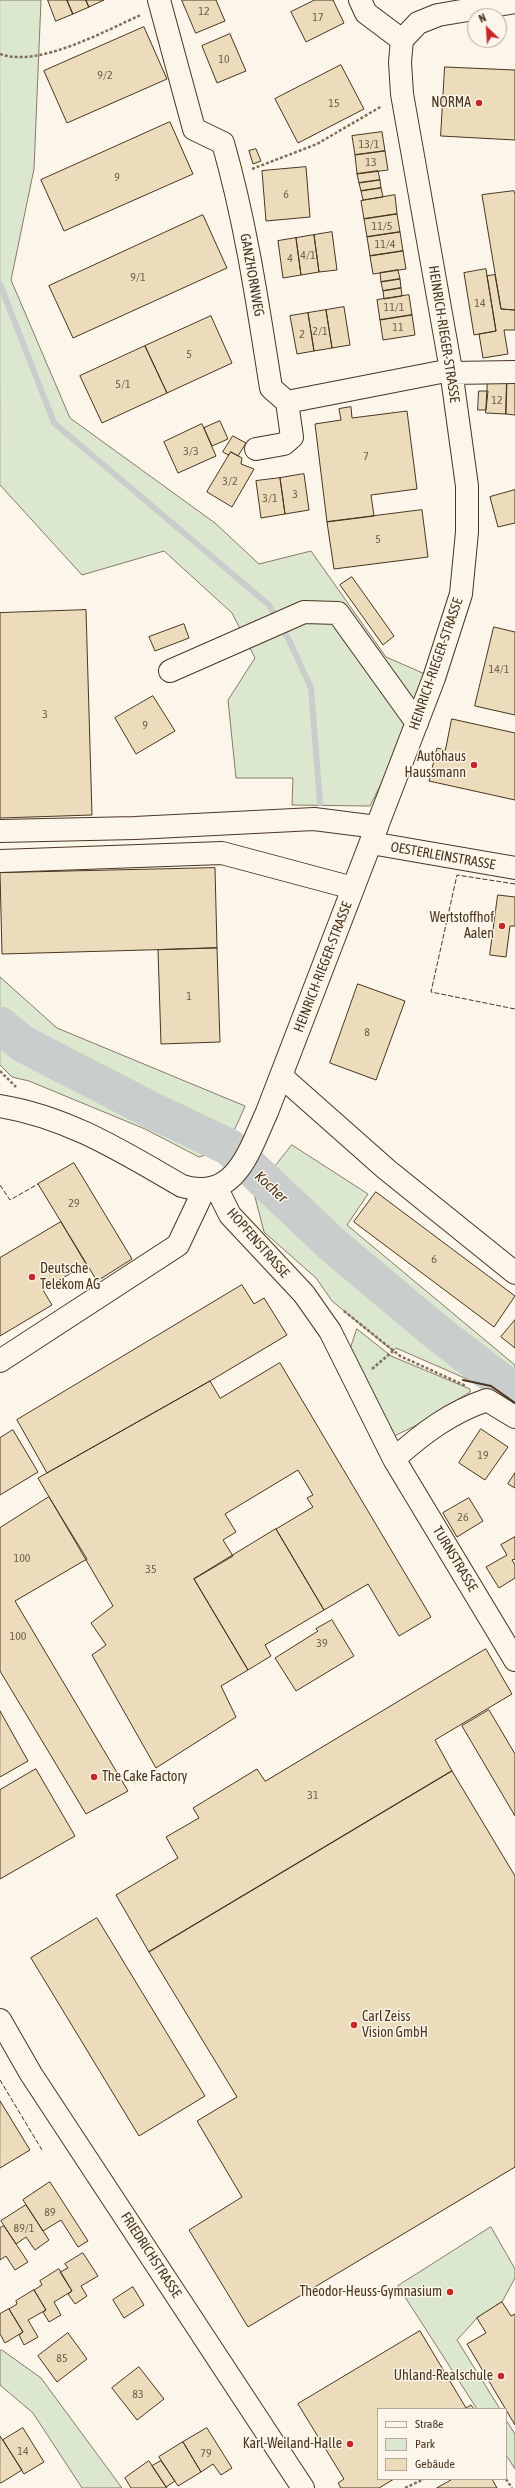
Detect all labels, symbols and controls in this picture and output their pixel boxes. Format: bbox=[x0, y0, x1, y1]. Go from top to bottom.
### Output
house number: 12 bbox=[198, 4, 210, 18]
north arrow bbox=[467, 8, 507, 48]
house number: 17 bbox=[312, 10, 324, 24]
text: N bbox=[477, 11, 488, 25]
house number: 10 bbox=[218, 52, 230, 66]
house number: 9/2 bbox=[97, 68, 113, 82]
place label: NORMA bbox=[431, 95, 471, 111]
house number: 15 bbox=[328, 96, 340, 110]
marker: NORMA bbox=[474, 98, 484, 108]
house number: 13/1 bbox=[359, 137, 379, 151]
house number: 13 bbox=[365, 155, 377, 169]
house number: 9 bbox=[114, 170, 120, 184]
house number: 6 bbox=[283, 187, 289, 201]
house number: 11/5 bbox=[372, 219, 392, 233]
street label: GANZHORNWEG bbox=[236, 232, 268, 318]
house number: 11/4 bbox=[375, 237, 395, 251]
house number: 4/1 bbox=[300, 248, 316, 262]
house number: 4 bbox=[287, 251, 293, 265]
street label: HEINRICH-RIEGER-STRASSE bbox=[425, 264, 463, 404]
house number: 9/1 bbox=[130, 270, 146, 284]
house number: 14 bbox=[474, 296, 486, 310]
house number: 11/1 bbox=[384, 300, 404, 314]
house number: 11 bbox=[392, 320, 404, 334]
house number: 2/1 bbox=[312, 324, 328, 338]
house number: 2 bbox=[299, 327, 305, 341]
house number: 5 bbox=[186, 347, 192, 361]
house number: 5/1 bbox=[115, 377, 131, 391]
house number: 12 bbox=[491, 393, 503, 407]
house number: 3/3 bbox=[183, 444, 199, 458]
house number: 7 bbox=[363, 449, 369, 463]
house number: 3/2 bbox=[222, 474, 238, 488]
house number: 3 bbox=[292, 487, 298, 501]
house number: 3/1 bbox=[262, 491, 278, 505]
house number: 5 bbox=[375, 532, 381, 546]
street label: HEINRICH-RIEGER-STRASSE bbox=[406, 596, 466, 732]
house number: 14/1 bbox=[489, 662, 509, 676]
house number: 3 bbox=[42, 707, 48, 721]
house number: 9 bbox=[142, 718, 148, 732]
place label: Autohaus Haussmann bbox=[405, 749, 466, 782]
marker: Autohaus Haussmann bbox=[469, 760, 479, 770]
street label: OESTERLEINSTRASSE bbox=[389, 839, 497, 873]
street label: HEINRICH-RIEGER-STRASSE bbox=[290, 899, 356, 1035]
place label: Wertstoffhof Aalen bbox=[430, 910, 494, 942]
marker: Wertstoffhof Aalen bbox=[497, 921, 507, 931]
house number: 1 bbox=[186, 989, 192, 1003]
house number: 8 bbox=[364, 1025, 370, 1039]
water label: Kocher bbox=[251, 1167, 291, 1207]
house number: 29 bbox=[68, 1196, 80, 1210]
street label: HOPFENSTRASSE bbox=[223, 1205, 293, 1281]
house number: 6 bbox=[431, 1252, 437, 1266]
place label: Deutsche Telekom AG bbox=[40, 1261, 100, 1294]
marker: Deutsche Telekom AG bbox=[27, 1272, 37, 1282]
house number: 19 bbox=[477, 1448, 489, 1462]
house number: 26 bbox=[457, 1510, 469, 1524]
street label: TURNSTRASSE bbox=[429, 1523, 481, 1595]
house number: 100 bbox=[14, 1551, 30, 1565]
house number: 35 bbox=[145, 1562, 157, 1576]
house number: 100 bbox=[10, 1629, 26, 1643]
house number: 39 bbox=[316, 1636, 328, 1650]
place label: The Cake Factory bbox=[102, 1769, 187, 1785]
marker: The Cake Factory bbox=[89, 1772, 99, 1782]
house number: 31 bbox=[307, 1788, 319, 1802]
place label: Carl Zeiss Vision GmbH bbox=[362, 2009, 428, 2042]
marker: Carl Zeiss Vision GmbH bbox=[349, 2020, 359, 2030]
house number: 89 bbox=[44, 2205, 56, 2219]
street label: FRIEDRICHSTRASSE bbox=[117, 2209, 185, 2301]
house number: 89/1 bbox=[14, 2221, 34, 2235]
place label: Theodor-Heuss-Gymnasium bbox=[299, 2284, 442, 2300]
marker: Theodor-Heuss-Gymnasium bbox=[445, 2287, 455, 2297]
house number: 85 bbox=[56, 2351, 68, 2365]
place label: Uhland-Realschule bbox=[394, 2368, 493, 2384]
marker: Uhland-Realschule bbox=[496, 2371, 506, 2381]
house number: 83 bbox=[132, 2387, 144, 2401]
legend bbox=[377, 2408, 507, 2480]
text: Straße bbox=[415, 2417, 443, 2431]
place label: Karl-Weiland-Halle bbox=[243, 2436, 342, 2452]
text: Park bbox=[415, 2437, 435, 2451]
marker: Karl-Weiland-Halle bbox=[345, 2439, 355, 2449]
house number: 14 bbox=[17, 2444, 29, 2458]
house number: 79 bbox=[200, 2446, 212, 2460]
text: Gebäude bbox=[415, 2457, 455, 2471]

